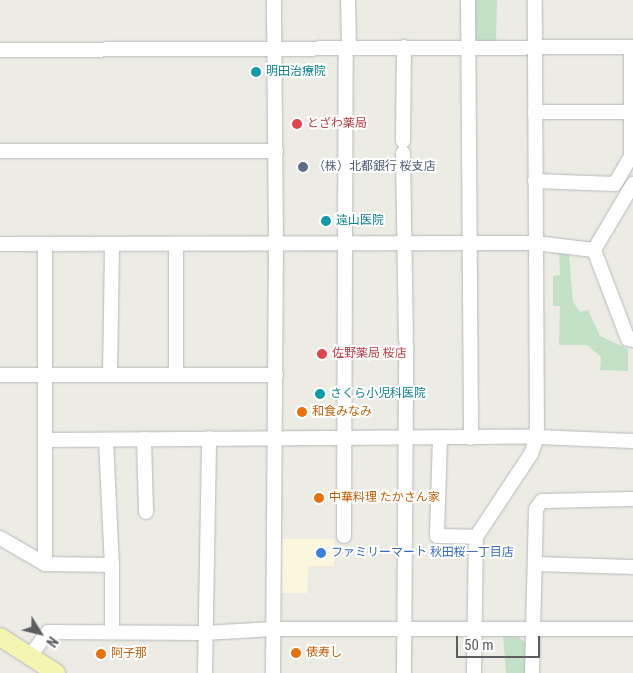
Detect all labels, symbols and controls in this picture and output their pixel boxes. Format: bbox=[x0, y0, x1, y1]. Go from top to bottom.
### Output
place label: 明田治療院 bbox=[266, 65, 326, 79]
marker: 明田治療院 bbox=[250, 66, 262, 78]
place label: とざわ薬局 bbox=[307, 117, 367, 131]
marker: とざわ薬局 bbox=[291, 118, 303, 130]
place label: （株）北都銀行 桜支店 bbox=[313, 160, 436, 174]
marker: （株）北都銀行 桜支店 bbox=[297, 161, 309, 173]
place label: 遠山医院 bbox=[336, 214, 384, 228]
marker: 遠山医院 bbox=[320, 215, 332, 227]
place label: 佐野薬局 桜店 bbox=[332, 347, 407, 361]
marker: 佐野薬局 桜店 bbox=[316, 348, 328, 360]
place label: さくら小児科医院 bbox=[330, 387, 426, 401]
marker: さくら小児科医院 bbox=[314, 388, 326, 400]
place label: 和食みなみ bbox=[312, 405, 372, 419]
marker: 和食みなみ bbox=[296, 406, 308, 418]
place label: 中華料理 たかさん家 bbox=[329, 491, 440, 505]
marker: 中華料理 たかさん家 bbox=[313, 492, 325, 504]
place label: ファミリーマート 秋田桜一丁目店 bbox=[331, 546, 514, 560]
marker: ファミリーマート 秋田桜一丁目店 bbox=[315, 547, 327, 559]
north arrow bbox=[15, 608, 65, 658]
scale bar bbox=[458, 626, 542, 658]
text: N bbox=[43, 634, 61, 650]
text: 50 m bbox=[464, 636, 494, 654]
place label: 俵寿し bbox=[306, 646, 342, 660]
place label: 阿子那 bbox=[111, 647, 147, 661]
marker: 俵寿し bbox=[290, 647, 302, 659]
marker: 阿子那 bbox=[95, 648, 107, 660]

